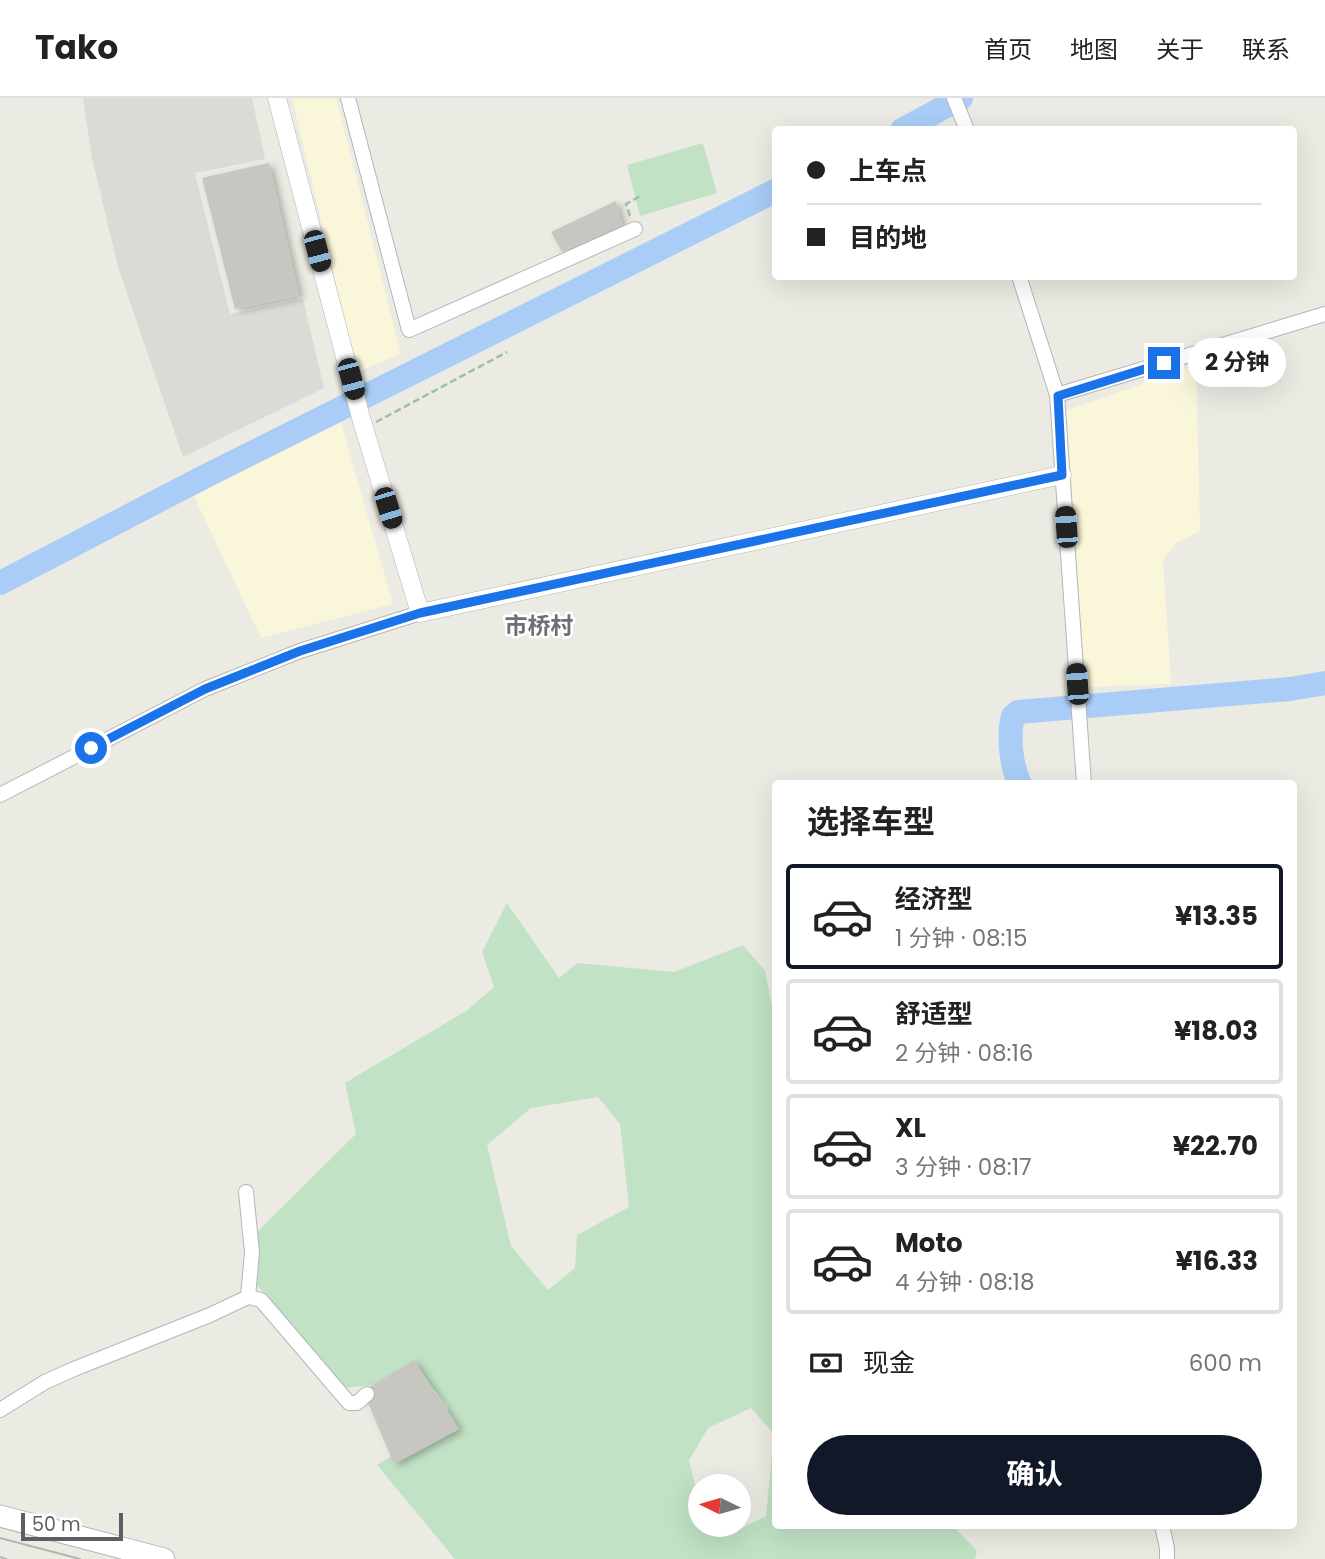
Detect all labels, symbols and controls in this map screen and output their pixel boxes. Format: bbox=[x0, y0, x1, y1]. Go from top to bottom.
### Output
text: Tako bbox=[35, 24, 118, 71]
text: 首页 bbox=[984, 33, 1032, 66]
text: 地图 bbox=[1070, 33, 1118, 66]
text: 关于 bbox=[1156, 33, 1204, 66]
text: 联系 bbox=[1242, 33, 1290, 66]
text: 上车点 bbox=[849, 153, 927, 189]
text: 目的地 bbox=[849, 220, 927, 256]
car bbox=[302, 228, 333, 274]
callout: 2 分钟 bbox=[1188, 338, 1286, 388]
text: 2 分钟 bbox=[1205, 346, 1269, 378]
route end bbox=[1148, 347, 1180, 379]
car bbox=[336, 356, 367, 402]
car bbox=[372, 485, 405, 531]
car bbox=[1055, 505, 1078, 549]
district label: 市桥村 bbox=[505, 610, 574, 642]
car bbox=[1066, 662, 1089, 706]
route start bbox=[75, 732, 107, 764]
text: 选择车型 bbox=[807, 799, 935, 844]
text: 经济型 bbox=[895, 881, 973, 917]
icon: car bbox=[811, 885, 874, 948]
text: ¥13.35 bbox=[1175, 898, 1258, 934]
text: 1 分钟 · 08:15 bbox=[895, 922, 1027, 954]
text: 舒适型 bbox=[895, 996, 973, 1032]
icon: car bbox=[811, 1000, 874, 1063]
text: ¥18.03 bbox=[1174, 1013, 1258, 1049]
text: 2 分钟 · 08:16 bbox=[895, 1037, 1033, 1069]
text: XL bbox=[895, 1110, 926, 1146]
icon: car bbox=[811, 1115, 874, 1178]
text: ¥22.70 bbox=[1173, 1128, 1258, 1164]
text: 3 分钟 · 08:17 bbox=[895, 1151, 1032, 1183]
text: Moto bbox=[895, 1225, 963, 1261]
icon: car bbox=[811, 1230, 874, 1293]
text: ¥16.33 bbox=[1175, 1243, 1258, 1279]
text: 4 分钟 · 08:18 bbox=[895, 1266, 1035, 1298]
icon: cash bbox=[807, 1344, 845, 1382]
text: 现金 bbox=[863, 1345, 915, 1381]
text: 600 m bbox=[1189, 1347, 1262, 1379]
button: 确认 bbox=[807, 1435, 1262, 1515]
north arrow bbox=[688, 1474, 751, 1536]
map controls bbox=[688, 1474, 751, 1537]
scale bar bbox=[21, 1510, 122, 1542]
text: 50 m bbox=[32, 1511, 81, 1538]

